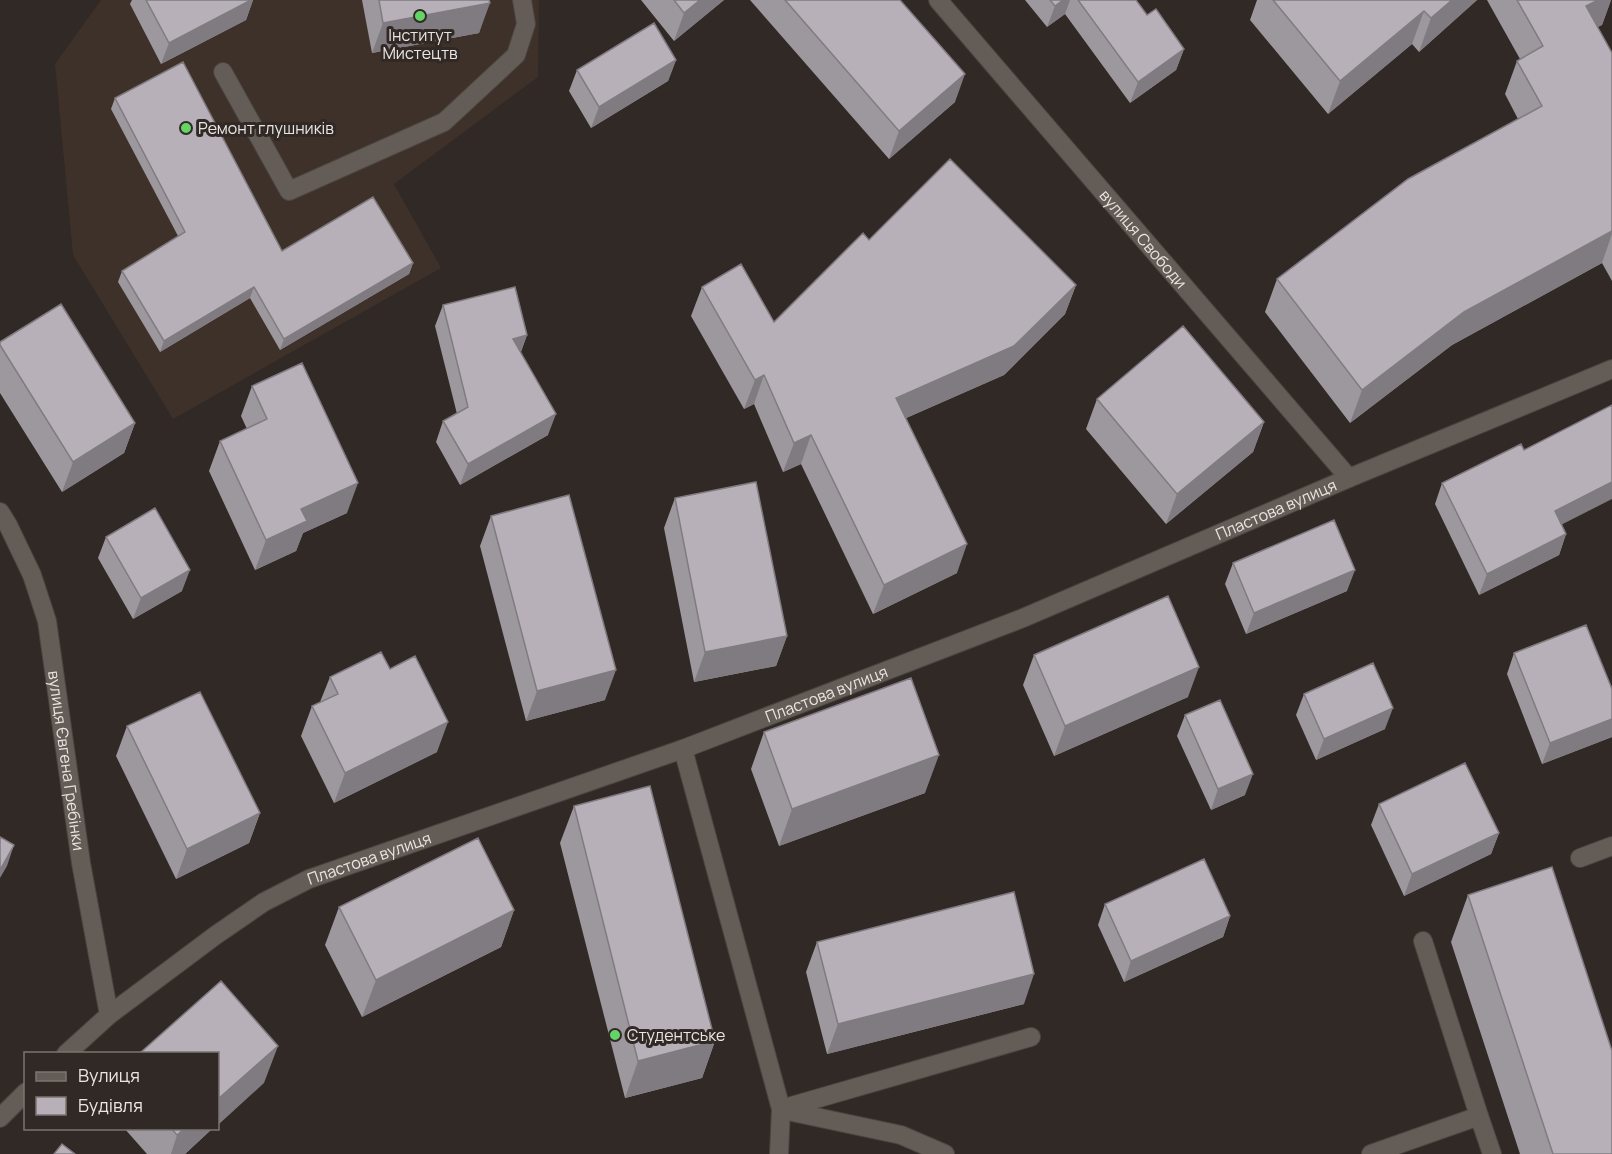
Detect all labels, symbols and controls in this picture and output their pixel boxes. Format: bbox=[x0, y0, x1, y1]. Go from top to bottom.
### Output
marker: Інститут Мистецтв bbox=[413, 9, 427, 23]
place label: Інститут Мистецтв bbox=[382, 24, 458, 64]
place label: Ремонт глушників bbox=[198, 117, 334, 139]
marker: Ремонт глушників bbox=[179, 121, 193, 135]
street label: вулиця Свободи bbox=[1095, 185, 1192, 293]
street label: Пластова вулиця bbox=[1212, 474, 1340, 545]
street label: Пластова вулиця bbox=[762, 660, 891, 727]
street label: вулиця Євгена Гребінки bbox=[43, 669, 90, 852]
street label: Пластова вулиця bbox=[304, 826, 434, 890]
place label: Студентське bbox=[627, 1024, 725, 1046]
marker: Студентське bbox=[608, 1028, 622, 1042]
legend bbox=[24, 1052, 219, 1130]
text: Вулиця bbox=[78, 1063, 140, 1087]
text: Будівля bbox=[78, 1093, 143, 1117]

